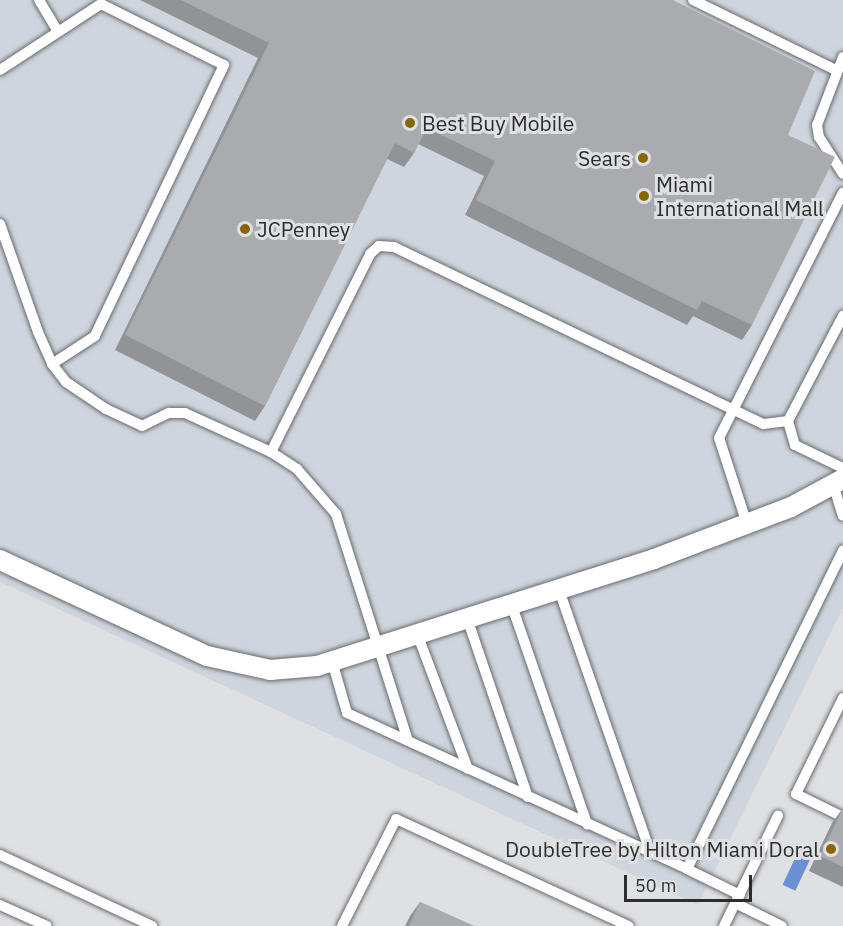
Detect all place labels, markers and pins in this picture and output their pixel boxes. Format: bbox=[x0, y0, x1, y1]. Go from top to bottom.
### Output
place label: Best Buy Mobile bbox=[422, 110, 574, 136]
marker: Best Buy Mobile bbox=[403, 116, 417, 130]
place label: Sears bbox=[578, 145, 631, 171]
marker: Sears bbox=[636, 151, 650, 165]
place label: Miami International Mall bbox=[656, 171, 824, 221]
marker: Miami International Mall bbox=[637, 189, 651, 203]
place label: JCPenney bbox=[257, 216, 350, 242]
marker: JCPenney bbox=[238, 222, 252, 236]
place label: DoubleTree by Hilton Miami Doral bbox=[505, 836, 819, 862]
marker: DoubleTree by Hilton Miami Doral bbox=[824, 842, 838, 856]

